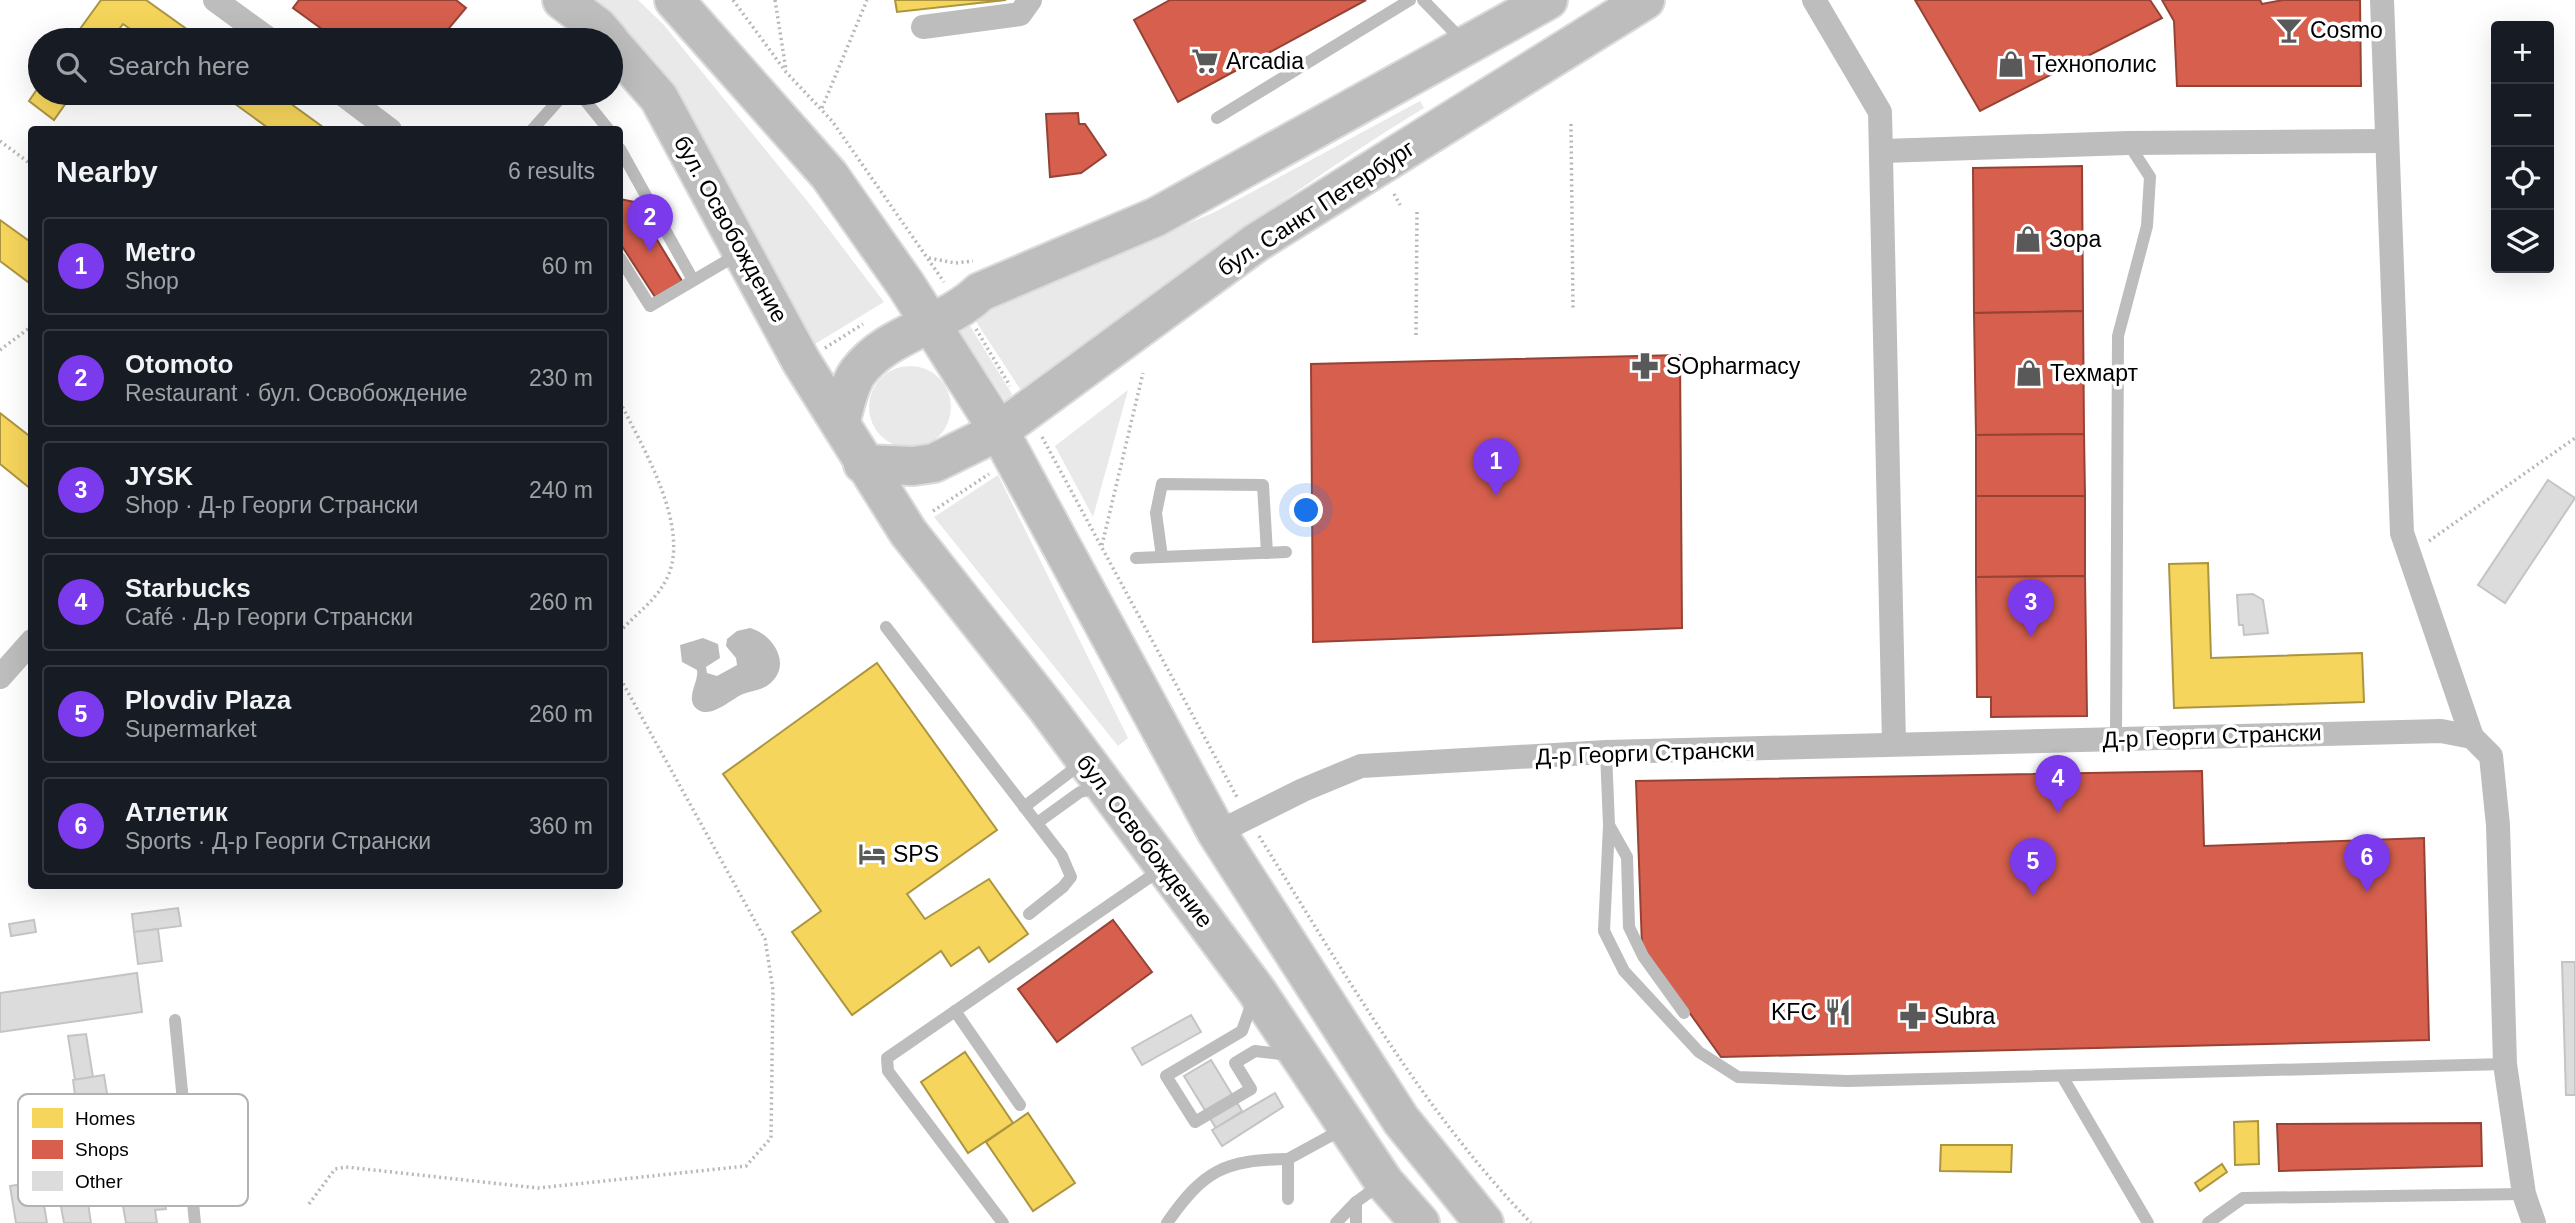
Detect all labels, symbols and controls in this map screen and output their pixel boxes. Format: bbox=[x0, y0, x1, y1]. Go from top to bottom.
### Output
bar icon: Cosmo bbox=[2274, 15, 2304, 45]
place label: Cosmo bbox=[2310, 17, 2383, 43]
map controls bbox=[2491, 21, 2554, 273]
button: + bbox=[2491, 21, 2554, 84]
search box bbox=[28, 28, 623, 105]
supermarket icon: Arcadia bbox=[1190, 46, 1220, 76]
icon: search bbox=[52, 48, 90, 86]
place label: Arcadia bbox=[1226, 48, 1304, 74]
shop icon: Технополис bbox=[1996, 49, 2026, 79]
text: Search here bbox=[108, 51, 250, 81]
place label: Технополис bbox=[2032, 51, 2157, 77]
button: − bbox=[2491, 84, 2554, 147]
street label: бул. Освобождение bbox=[669, 131, 793, 327]
street label: бул. Санкт Петербург bbox=[1213, 135, 1419, 281]
button: locate bbox=[2491, 147, 2554, 210]
text: Nearby bbox=[56, 155, 158, 188]
text: 6 results bbox=[508, 158, 595, 184]
pin: 2 bbox=[627, 194, 673, 252]
button: layers bbox=[2491, 210, 2554, 273]
shop icon: Зора bbox=[2013, 224, 2043, 254]
place label: Зора bbox=[2049, 226, 2101, 252]
text: Metro bbox=[125, 237, 196, 267]
text: 1 bbox=[75, 253, 87, 279]
text: 60 m bbox=[542, 253, 593, 279]
text: Shop bbox=[125, 268, 179, 294]
text: Otomoto bbox=[125, 349, 233, 379]
pharmacy icon: SOpharmacy bbox=[1630, 351, 1660, 381]
place label: SOpharmacy bbox=[1666, 353, 1801, 379]
shop icon: Техмарт bbox=[2014, 358, 2044, 388]
place label: Техмарт bbox=[2050, 360, 2138, 386]
text: 2 bbox=[75, 365, 87, 391]
text: 230 m bbox=[529, 365, 593, 391]
text: Restaurant · бул. Освобождение bbox=[125, 380, 468, 406]
pin: 1 bbox=[1473, 438, 1519, 496]
text: JYSK bbox=[125, 461, 193, 491]
text: 3 bbox=[75, 477, 87, 503]
text: 240 m bbox=[529, 477, 593, 503]
text: Shop · Д-р Георги Странски bbox=[125, 492, 418, 518]
your location bbox=[1289, 493, 1323, 527]
text: Starbucks bbox=[125, 573, 251, 603]
pin: 3 bbox=[2008, 579, 2054, 637]
text: 4 bbox=[75, 589, 87, 615]
text: 260 m bbox=[529, 589, 593, 615]
text: Café · Д-р Георги Странски bbox=[125, 604, 413, 630]
text: Plovdiv Plaza bbox=[125, 685, 291, 715]
text: 5 bbox=[75, 701, 87, 727]
text: 260 m bbox=[529, 701, 593, 727]
text: Supermarket bbox=[125, 716, 257, 742]
street label: Д-р Георги Странски bbox=[2102, 719, 2322, 753]
street label: Д-р Георги Странски bbox=[1535, 736, 1755, 770]
street label: бул. Освобождение bbox=[1072, 749, 1218, 933]
pin: 4 bbox=[2035, 755, 2081, 813]
text: Атлетик bbox=[125, 797, 228, 827]
text: 6 bbox=[75, 813, 87, 839]
text: 360 m bbox=[529, 813, 593, 839]
text: Sports · Д-р Георги Странски bbox=[125, 828, 431, 854]
pin: 6 bbox=[2344, 834, 2390, 892]
pin: 5 bbox=[2010, 838, 2056, 896]
hotel icon: SPS bbox=[857, 839, 887, 869]
place label: SPS bbox=[893, 841, 939, 867]
restaurant icon: KFC bbox=[1823, 997, 1853, 1027]
place label: KFC bbox=[1771, 999, 1817, 1025]
pharmacy icon: Subra bbox=[1898, 1001, 1928, 1031]
place label: Subra bbox=[1934, 1003, 1996, 1029]
legend bbox=[18, 1094, 248, 1206]
text: Homes bbox=[75, 1108, 135, 1129]
text: Shops bbox=[75, 1139, 129, 1160]
text: Other bbox=[75, 1171, 123, 1192]

